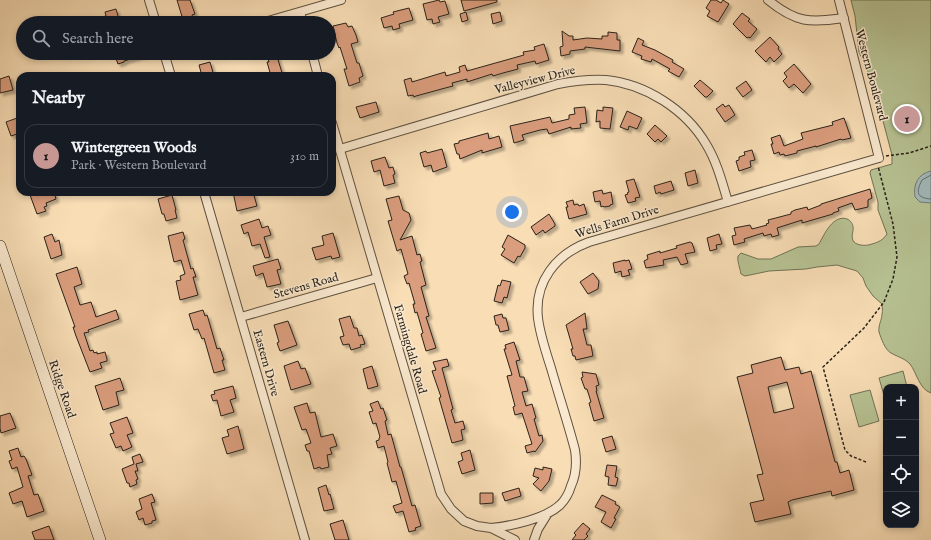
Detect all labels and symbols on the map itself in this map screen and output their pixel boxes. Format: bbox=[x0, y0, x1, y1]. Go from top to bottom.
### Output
street label: Western Boulevard bbox=[852, 28, 891, 123]
street label: Valleyview Drive bbox=[492, 63, 577, 98]
pin: 1 bbox=[894, 104, 920, 134]
your location bbox=[502, 202, 522, 222]
street label: Wells Farm Drive bbox=[573, 202, 661, 242]
street label: Stevens Road bbox=[272, 269, 341, 302]
street label: Farmingdale Road bbox=[390, 303, 430, 396]
street label: Eastern Drive bbox=[249, 328, 283, 399]
street label: Ridge Road bbox=[45, 358, 79, 421]

